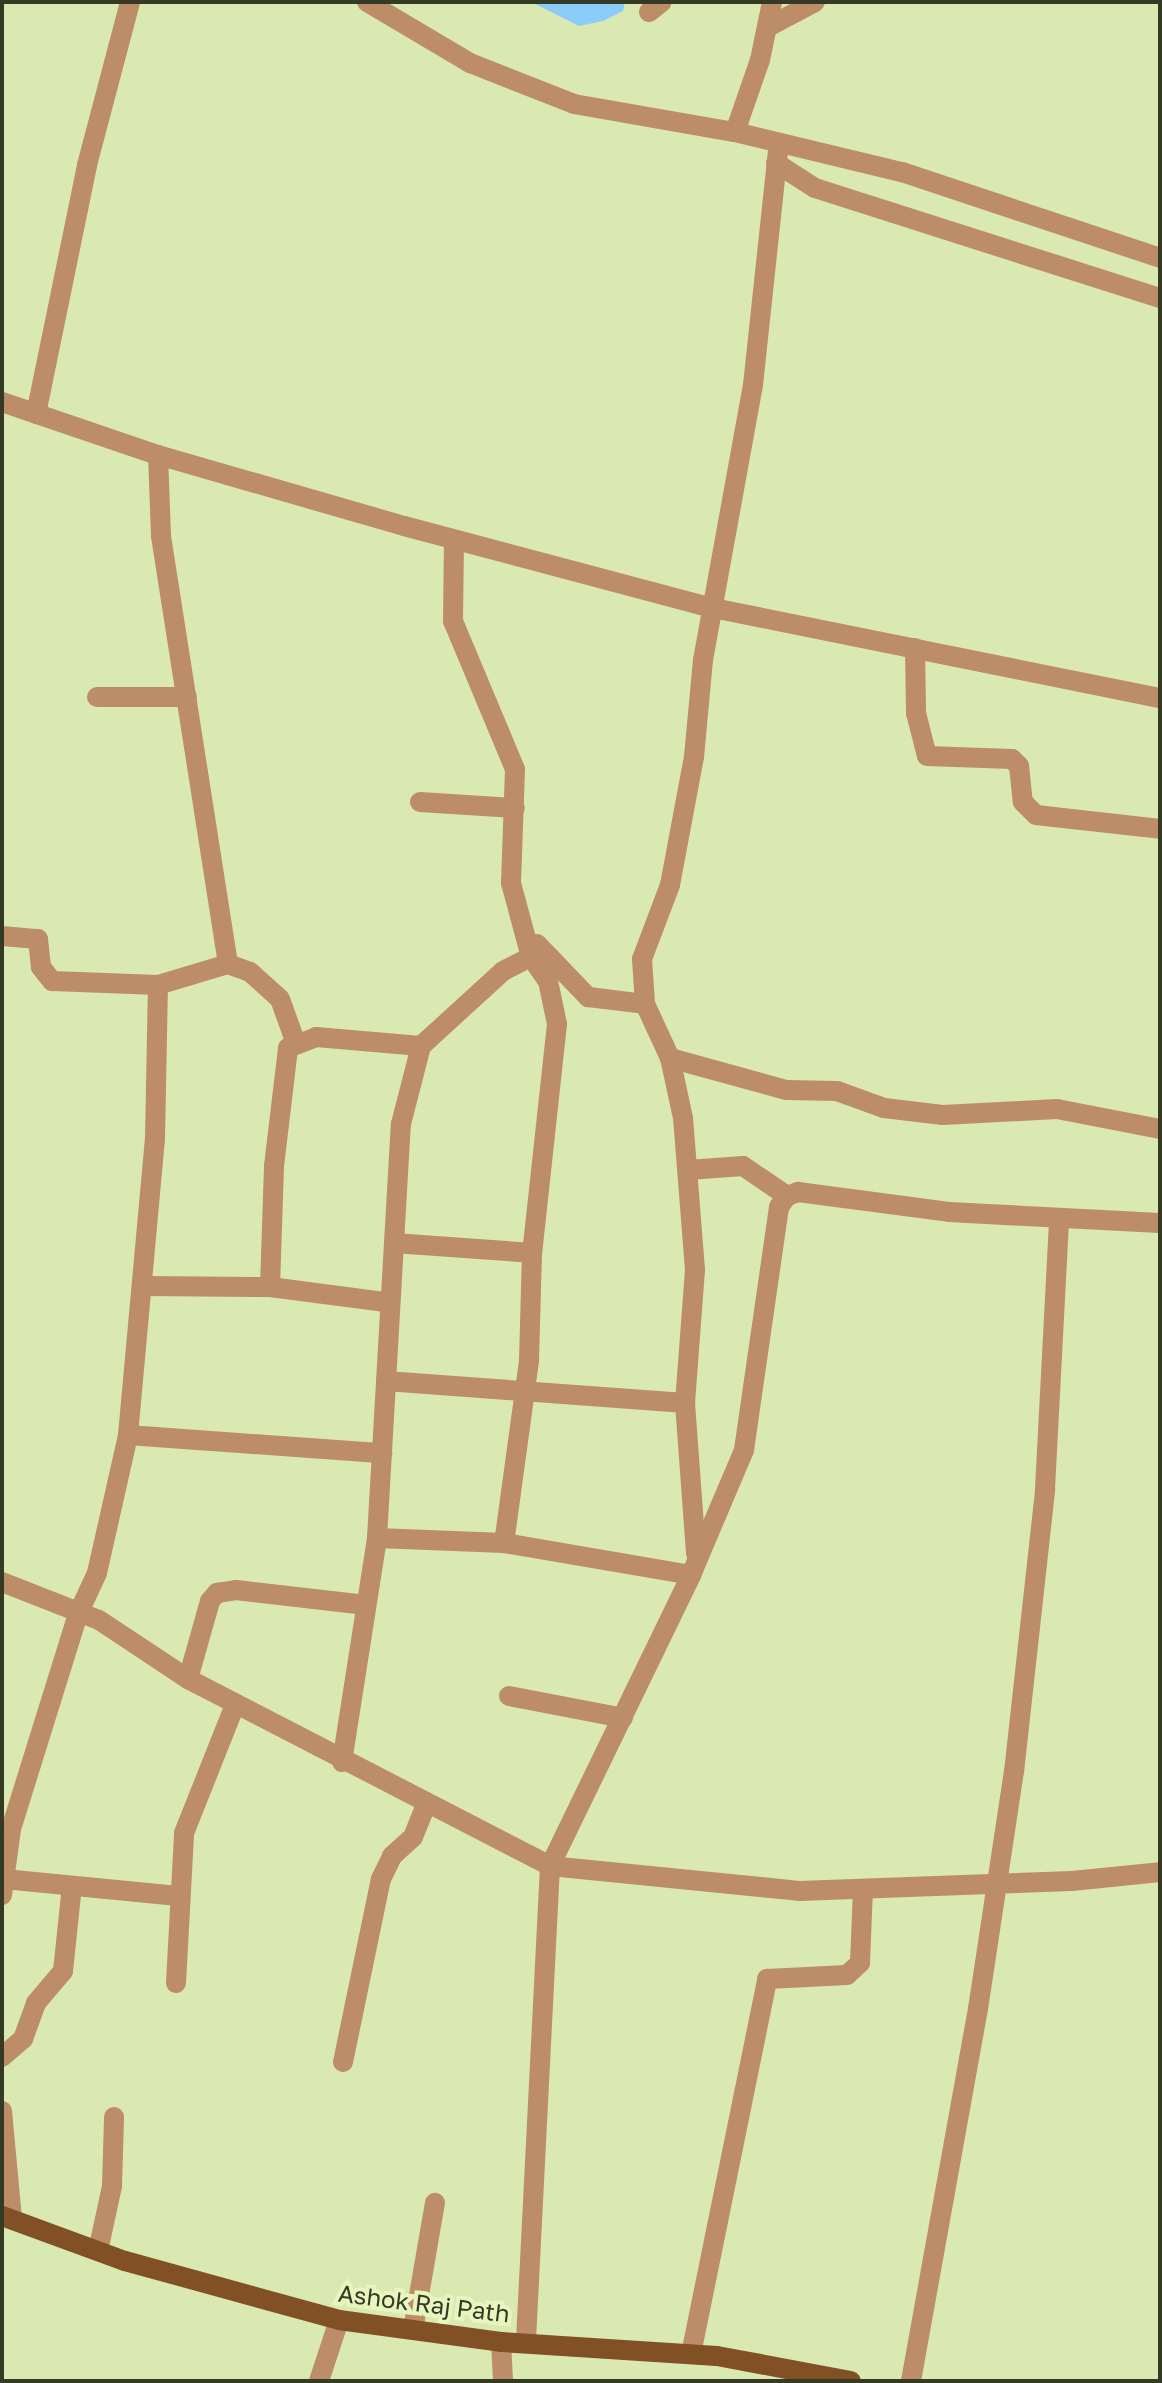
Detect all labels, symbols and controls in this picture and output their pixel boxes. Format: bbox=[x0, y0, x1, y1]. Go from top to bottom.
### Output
street label: Ashok Raj Path bbox=[337, 2278, 511, 2328]

